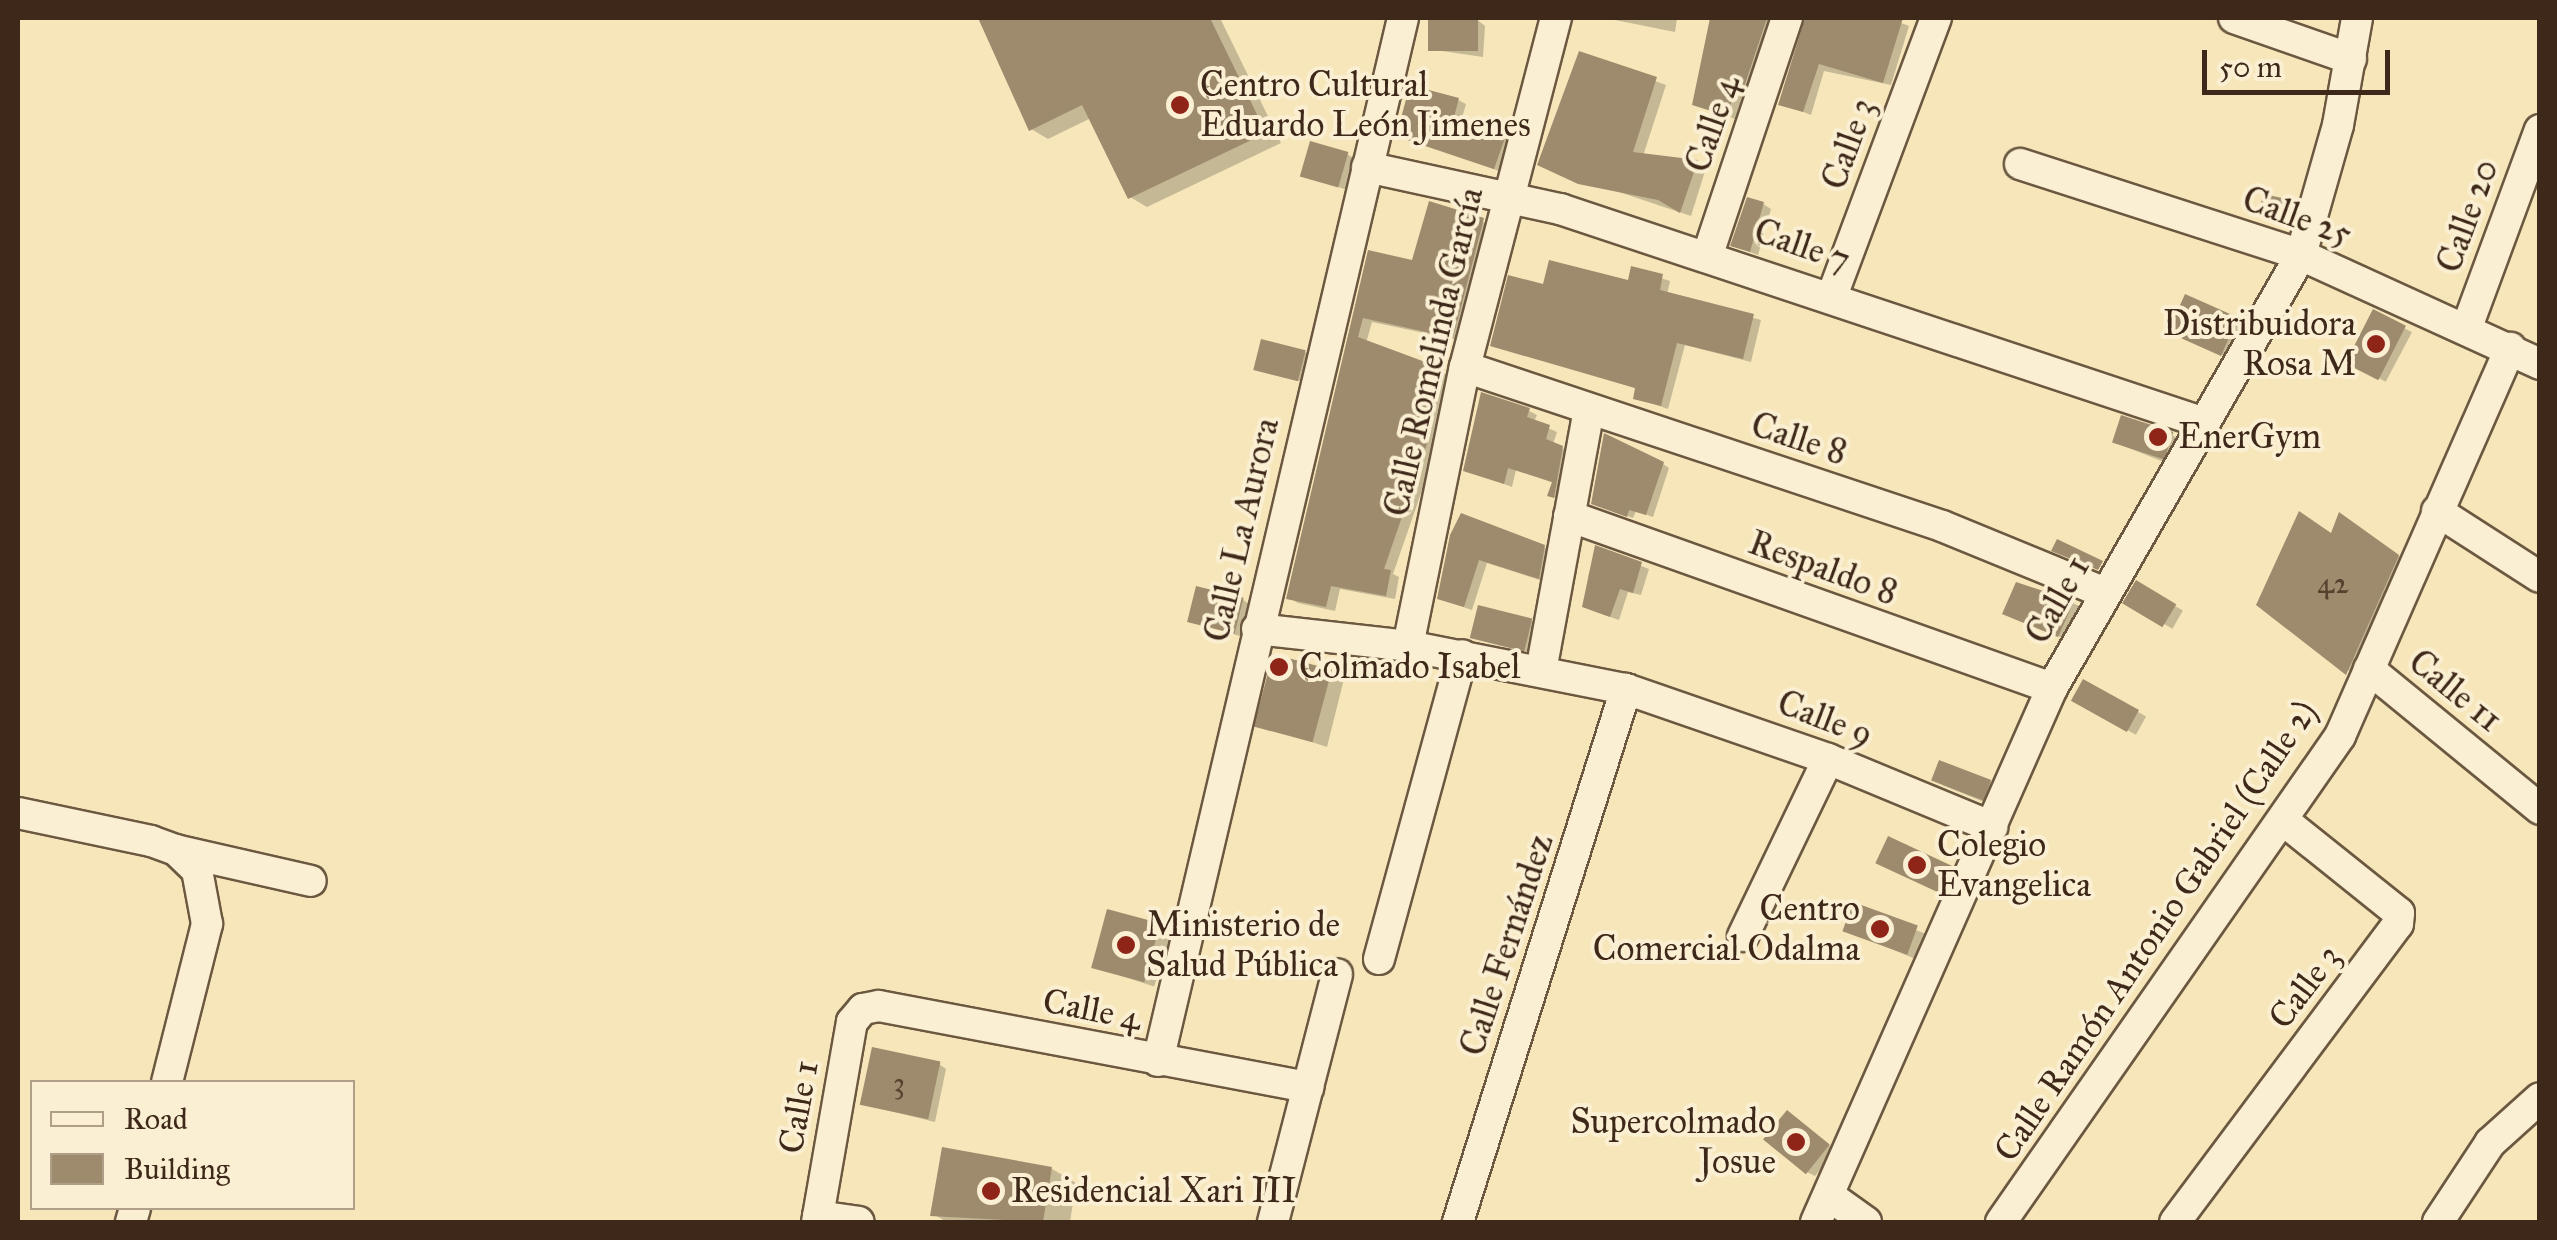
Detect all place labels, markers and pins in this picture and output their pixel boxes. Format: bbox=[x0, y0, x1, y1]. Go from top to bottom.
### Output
place label: Centro Cultural Eduardo León Jimenes bbox=[1200, 64, 1531, 146]
marker: Centro Cultural Eduardo León Jimenes bbox=[1169, 94, 1191, 116]
place label: Distribuidora Rosa M bbox=[2163, 303, 2356, 385]
marker: Distribuidora Rosa M bbox=[2365, 333, 2387, 355]
place label: EnerGym bbox=[2178, 416, 2321, 458]
marker: EnerGym bbox=[2147, 426, 2169, 448]
place label: Colmado Isabel bbox=[1299, 646, 1521, 688]
marker: Colmado Isabel bbox=[1268, 656, 1290, 678]
place label: Colegio Evangelica bbox=[1937, 824, 2091, 906]
marker: Colegio Evangelica bbox=[1906, 854, 1928, 876]
place label: Centro Comercial Odalma bbox=[1593, 888, 1860, 970]
place label: Ministerio de Salud Pública bbox=[1146, 904, 1340, 986]
marker: Centro Comercial Odalma bbox=[1869, 918, 1891, 940]
marker: Ministerio de Salud Pública bbox=[1115, 934, 1137, 956]
place label: Supercolmado Josue bbox=[1570, 1101, 1776, 1183]
marker: Supercolmado Josue bbox=[1785, 1131, 1807, 1153]
place label: Residencial Xari III bbox=[1011, 1170, 1296, 1212]
marker: Residencial Xari III bbox=[980, 1180, 1002, 1202]

